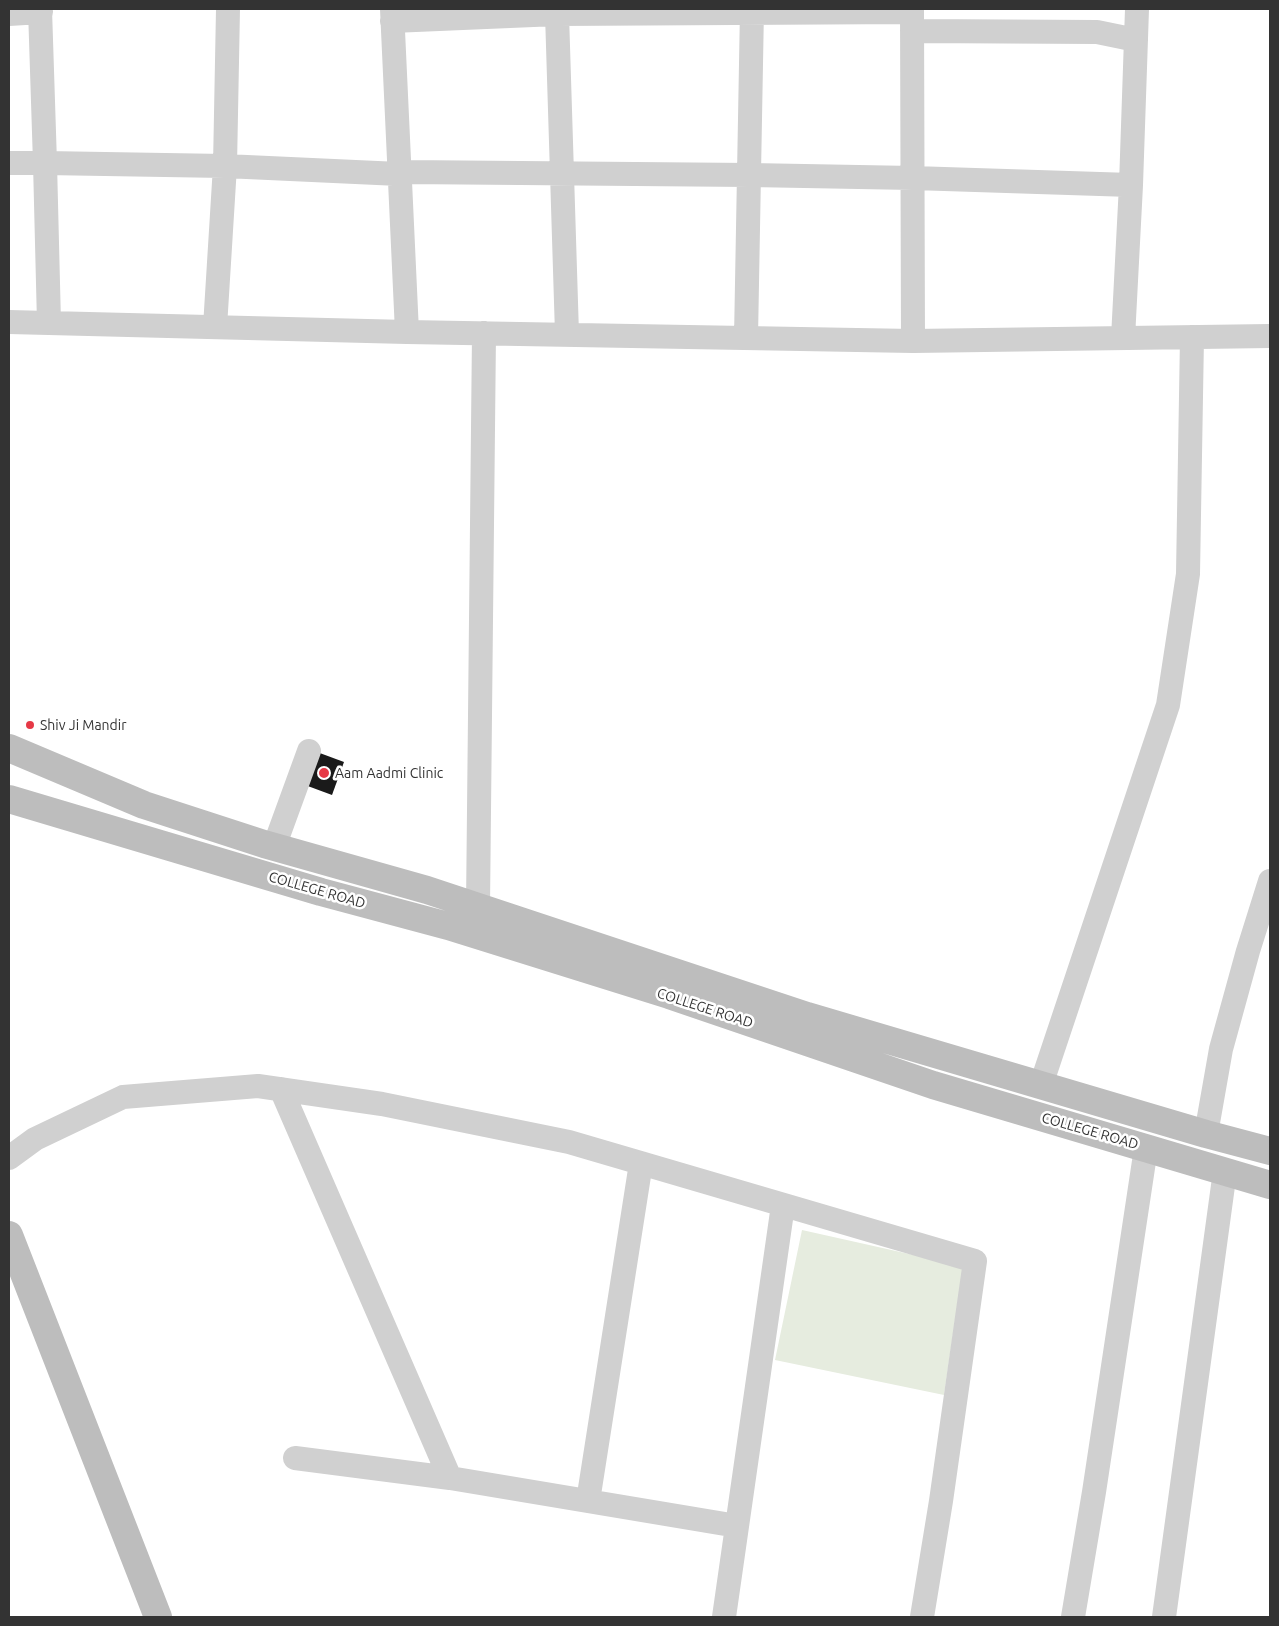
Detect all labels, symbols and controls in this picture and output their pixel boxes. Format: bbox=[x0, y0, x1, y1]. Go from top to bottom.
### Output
place label: Shiv Ji Mandir bbox=[40, 717, 126, 733]
marker: Shiv Ji Mandir bbox=[24, 719, 36, 731]
place label: Aam Aadmi Clinic bbox=[335, 765, 443, 781]
marker: Aam Aadmi Clinic bbox=[317, 766, 331, 780]
street label: COLLEGE ROAD bbox=[267, 868, 367, 912]
street label: COLLEGE ROAD bbox=[655, 985, 755, 1031]
street label: COLLEGE ROAD bbox=[1040, 1109, 1140, 1153]

